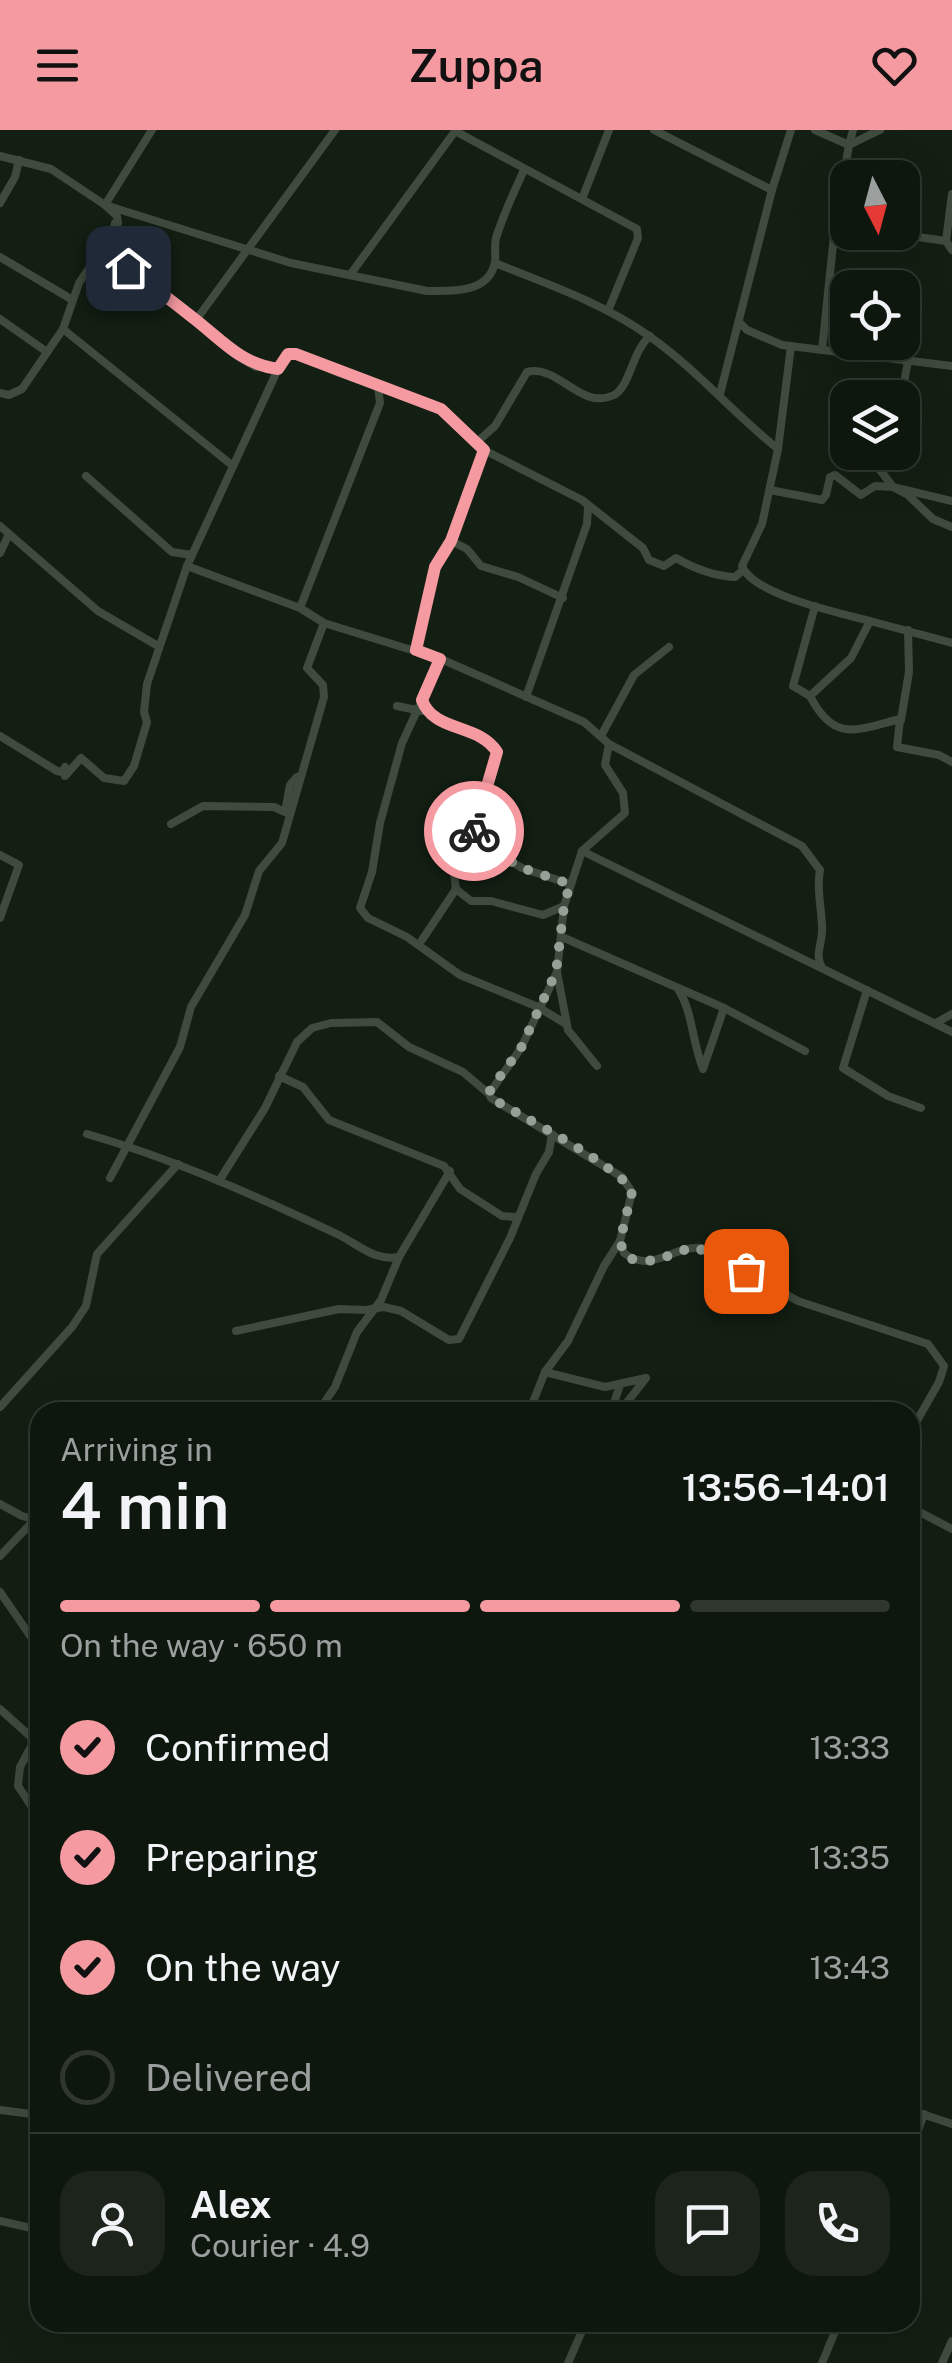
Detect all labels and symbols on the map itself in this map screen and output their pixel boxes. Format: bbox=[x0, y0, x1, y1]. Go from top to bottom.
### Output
north arrow bbox=[830, 160, 920, 250]
pin bbox=[86, 226, 171, 311]
courier bbox=[424, 781, 524, 881]
pin bbox=[704, 1229, 789, 1314]

